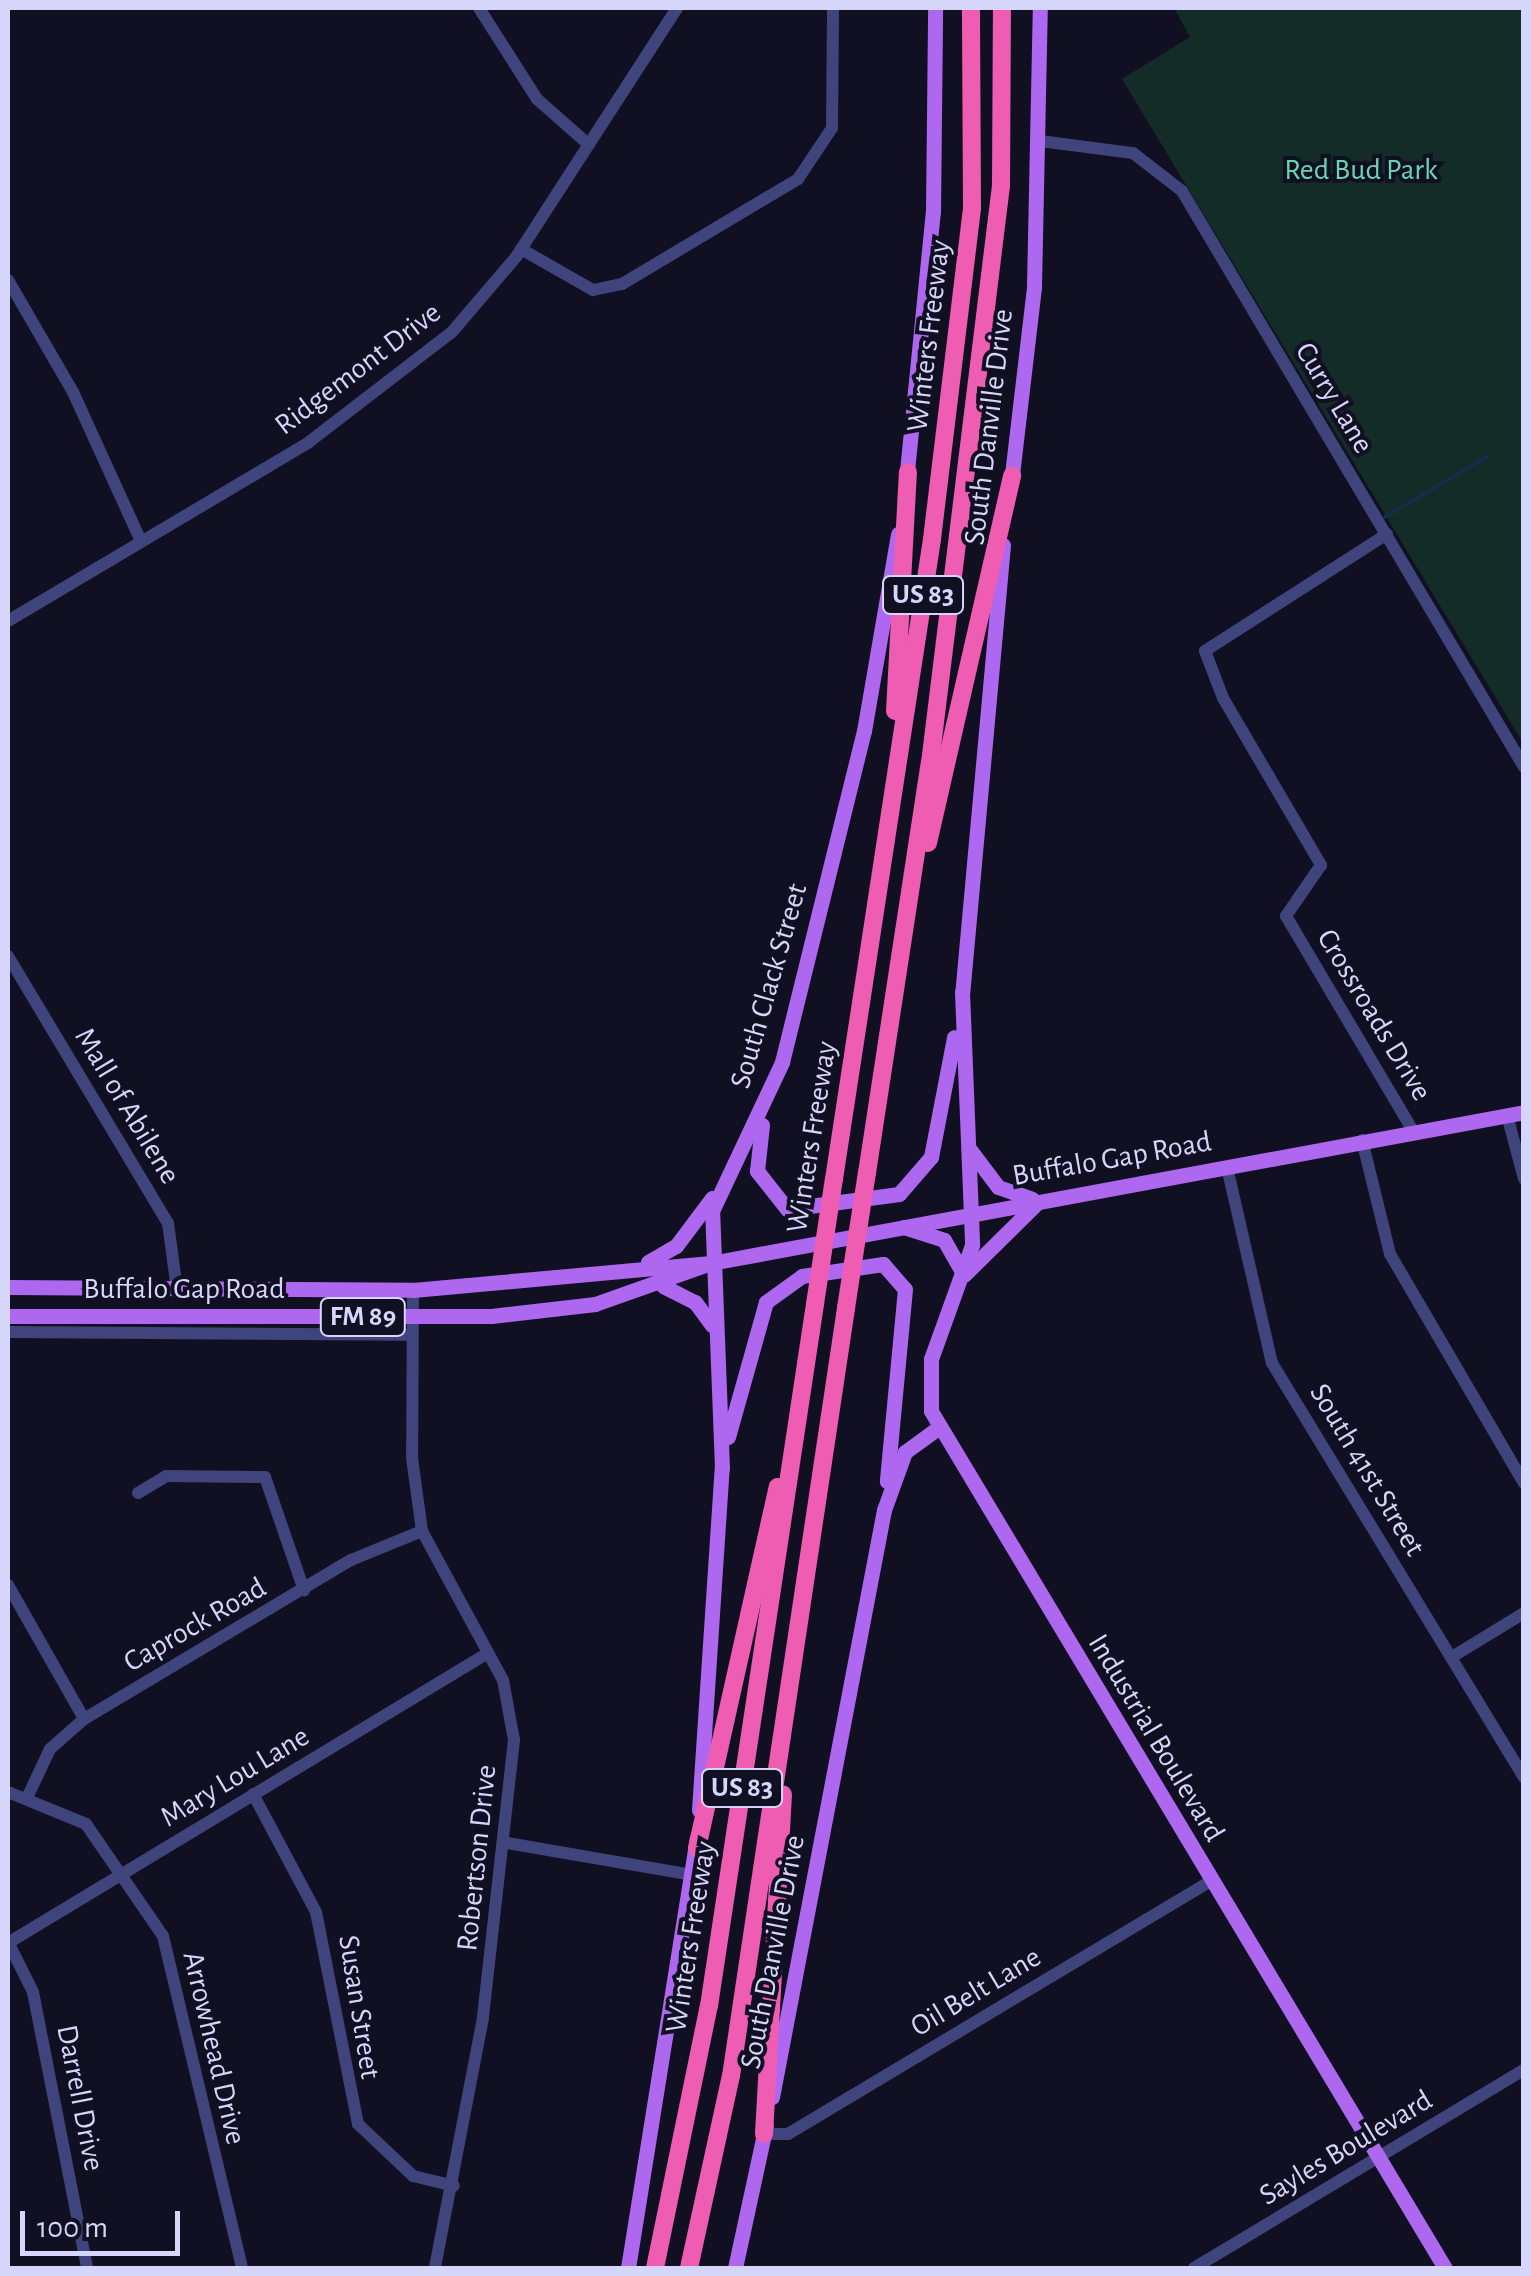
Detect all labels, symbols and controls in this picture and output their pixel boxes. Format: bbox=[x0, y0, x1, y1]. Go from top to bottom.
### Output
park label: Red Bud Park bbox=[1284, 152, 1438, 188]
street label: Winters Freeway bbox=[899, 238, 959, 434]
street label: Ridgemont Drive bbox=[268, 295, 448, 443]
street label: South Danville Drive bbox=[957, 307, 1021, 547]
street label: Curry Lane bbox=[1287, 336, 1381, 460]
road number: US 83 bbox=[880, 572, 966, 618]
street label: South Clack Street bbox=[723, 879, 815, 1093]
street label: Crossroads Drive bbox=[1309, 923, 1439, 1107]
street label: Mall of Abilene bbox=[66, 1021, 188, 1191]
street label: Winters Freeway bbox=[779, 1039, 845, 1235]
street label: Buffalo Gap Road bbox=[1010, 1124, 1214, 1194]
street label: Buffalo Gap Road bbox=[83, 1271, 285, 1307]
road number: FM 89 bbox=[318, 1294, 408, 1340]
street label: South 41st Street bbox=[1301, 1377, 1433, 1563]
street label: Caprock Road bbox=[117, 1570, 273, 1680]
street label: Industrial Boulevard bbox=[1080, 1628, 1232, 1848]
street label: Mary Lou Lane bbox=[154, 1719, 316, 1835]
street label: Robertson Drive bbox=[449, 1763, 505, 1953]
road number: US 83 bbox=[700, 1765, 784, 1811]
street label: South Danville Drive bbox=[733, 1832, 813, 2072]
street label: Winters Freeway bbox=[658, 1839, 724, 2035]
street label: Susan Street bbox=[330, 1932, 388, 2082]
street label: Oil Belt Lane bbox=[904, 1939, 1048, 2045]
street label: Arrowhead Drive bbox=[174, 1948, 254, 2148]
street label: Darrell Drive bbox=[48, 2022, 112, 2174]
street label: Sayles Boulevard bbox=[1253, 2082, 1439, 2214]
scale bar bbox=[25, 2191, 185, 2253]
text: 100 m bbox=[37, 2213, 108, 2243]

